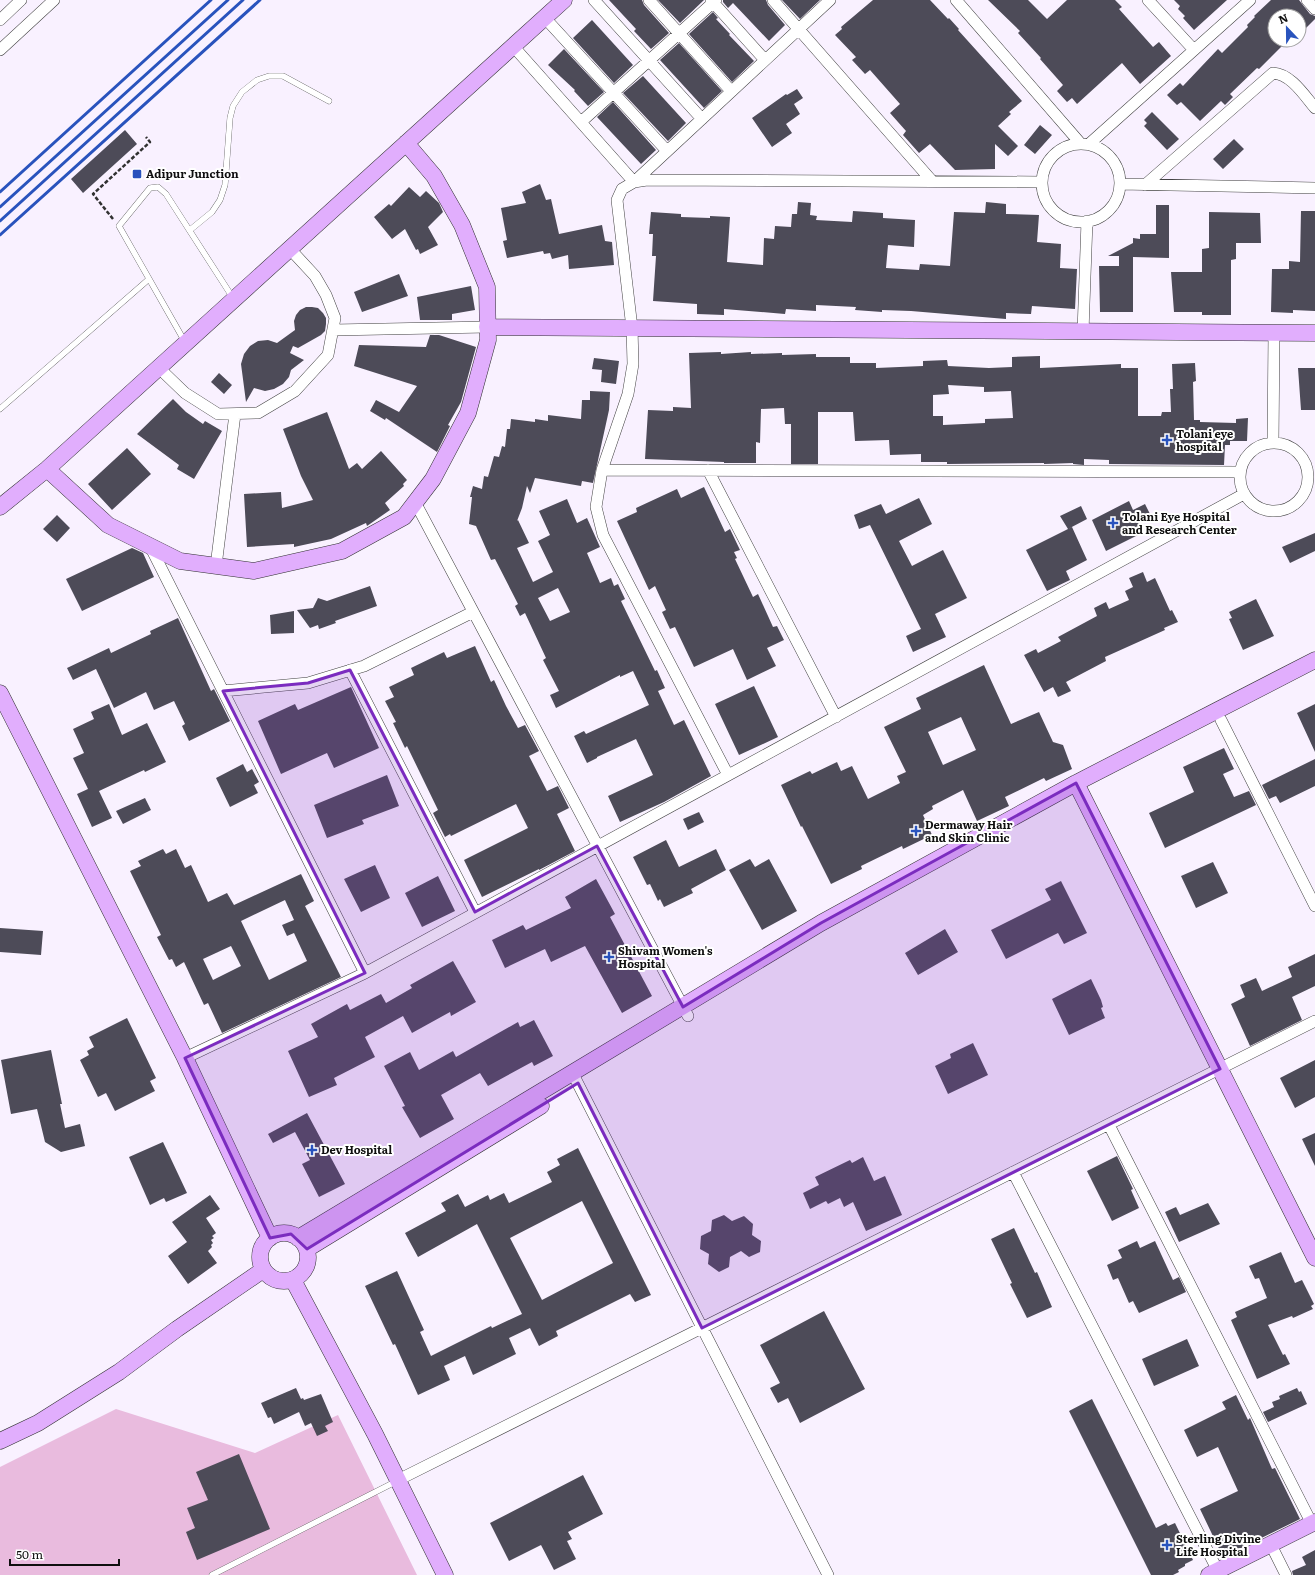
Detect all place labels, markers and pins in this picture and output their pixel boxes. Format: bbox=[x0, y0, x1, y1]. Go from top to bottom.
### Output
place label: Adipur Junction bbox=[146, 165, 239, 181]
marker: Adipur Junction bbox=[131, 168, 143, 180]
place label: Tolani eye hospital bbox=[1176, 425, 1233, 454]
marker: Tolani eye hospital bbox=[1161, 434, 1173, 446]
place label: Tolani Eye Hospital and Research Center bbox=[1122, 508, 1237, 537]
marker: Tolani Eye Hospital and Research Center bbox=[1107, 517, 1119, 529]
place label: Dermaway Hair and Skin Clinic bbox=[925, 816, 1013, 845]
marker: Dermaway Hair and Skin Clinic bbox=[910, 825, 922, 837]
place label: Shivam Women's Hospital bbox=[618, 942, 713, 971]
marker: Shivam Women's Hospital bbox=[603, 951, 615, 963]
place label: Dev Hospital bbox=[321, 1141, 392, 1157]
marker: Dev Hospital bbox=[306, 1144, 318, 1156]
place label: Sterling Divine Life Hospital bbox=[1176, 1530, 1261, 1559]
marker: Sterling Divine Life Hospital bbox=[1161, 1539, 1173, 1551]

